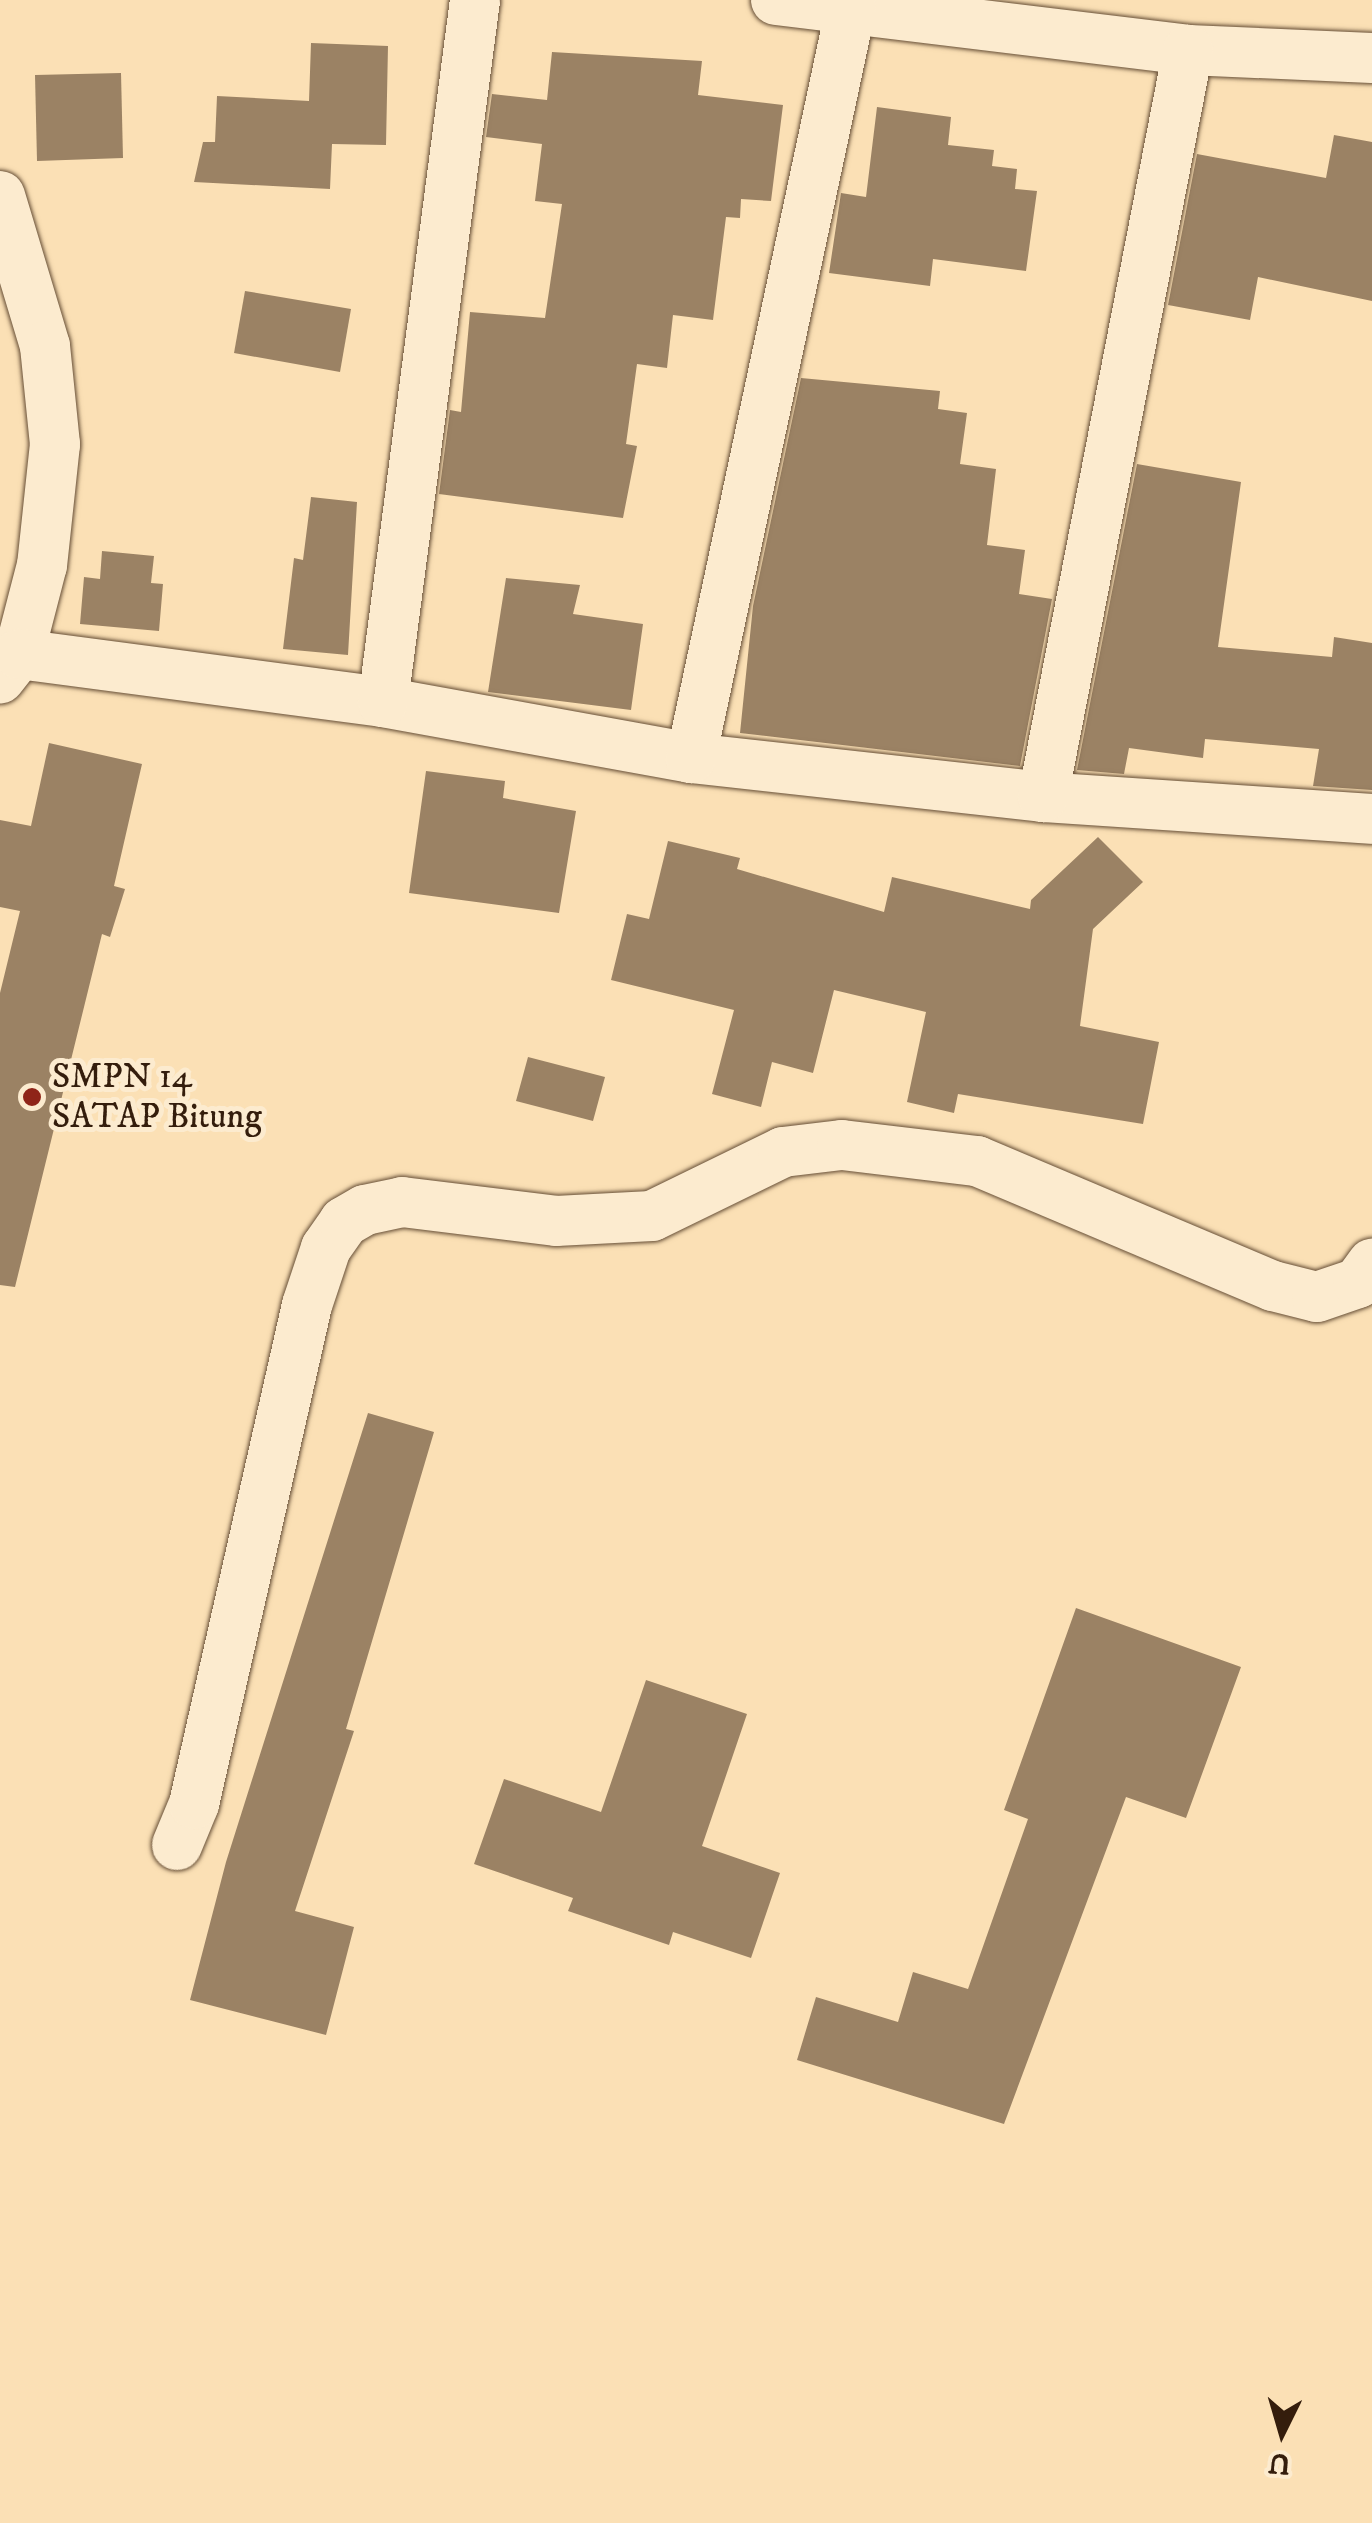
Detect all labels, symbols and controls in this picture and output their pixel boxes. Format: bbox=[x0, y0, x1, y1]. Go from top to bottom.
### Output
place label: SMPN 14 SATAP Bitung bbox=[52, 1056, 262, 1138]
marker: SMPN 14 SATAP Bitung bbox=[21, 1086, 43, 1108]
north arrow bbox=[1232, 2383, 1332, 2483]
text: U bbox=[1267, 2445, 1292, 2482]

